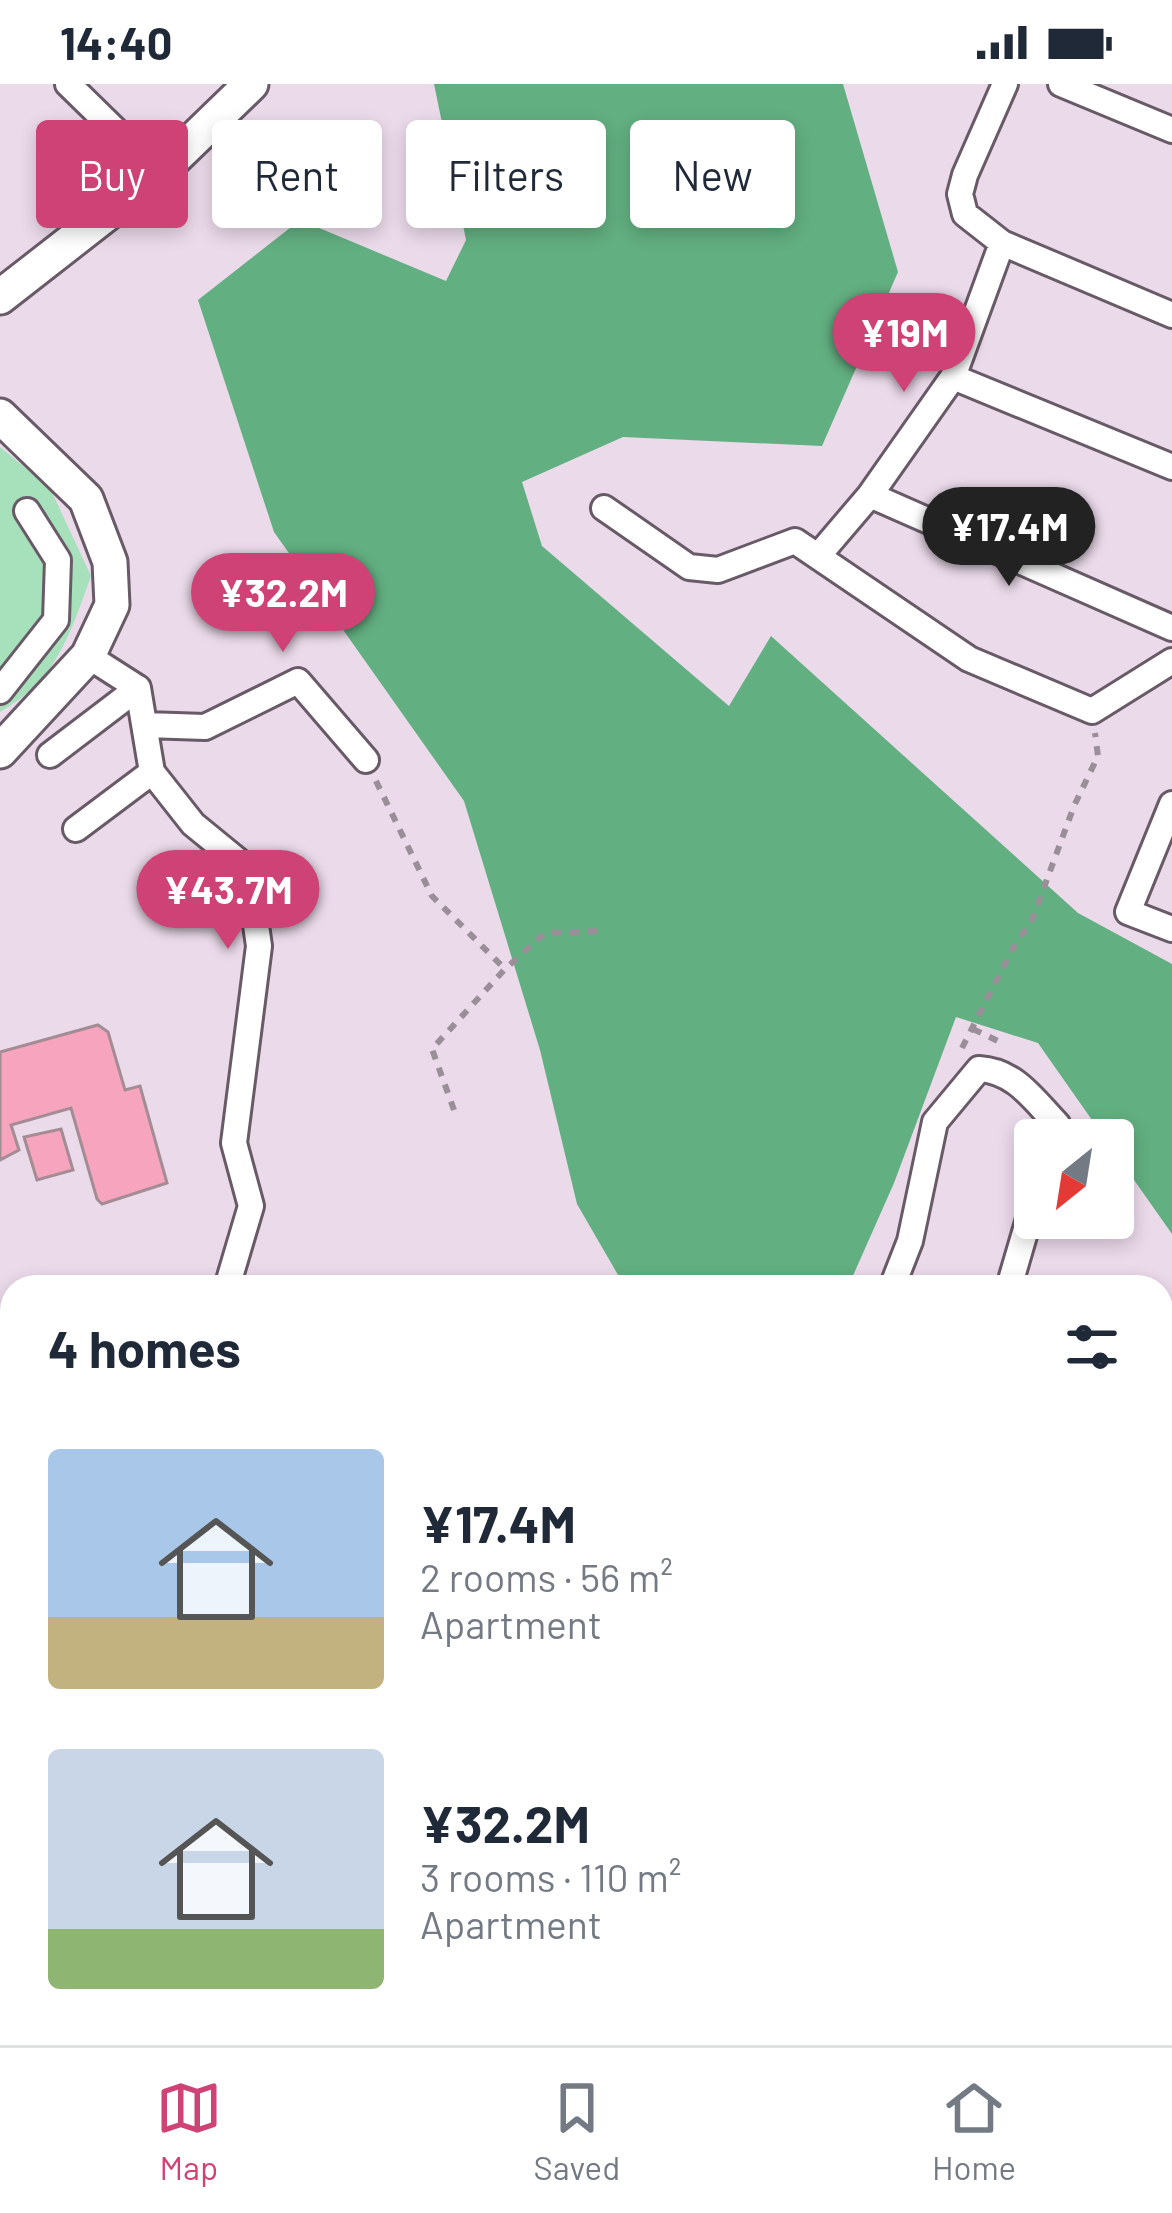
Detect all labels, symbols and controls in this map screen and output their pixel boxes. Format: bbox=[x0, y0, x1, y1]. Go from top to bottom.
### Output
text: 14:40 bbox=[60, 15, 172, 69]
chip: Buy bbox=[36, 120, 188, 228]
chip: Rent bbox=[212, 120, 382, 228]
chip: Filters bbox=[406, 120, 606, 228]
chip: New bbox=[630, 120, 795, 228]
pin: ¥19M bbox=[833, 293, 975, 395]
text: ¥19M bbox=[859, 308, 949, 355]
pin: ¥17.4M bbox=[911, 487, 1107, 589]
text: ¥17.4M bbox=[949, 502, 1069, 549]
pin: ¥32.2M bbox=[185, 553, 381, 655]
text: ¥32.2M bbox=[218, 568, 348, 615]
pin: ¥43.7M bbox=[130, 850, 326, 952]
text: ¥43.7M bbox=[163, 865, 293, 912]
north arrow bbox=[1014, 1119, 1134, 1239]
map controls bbox=[1014, 1119, 1134, 1239]
icon: filters bbox=[1059, 1314, 1125, 1380]
text: 4 homes bbox=[48, 1317, 241, 1378]
text: ¥17.4M bbox=[420, 1492, 576, 1553]
icon: home bbox=[144, 1497, 288, 1641]
text: 2 rooms · 56 m² bbox=[420, 1553, 673, 1600]
text: Apartment bbox=[420, 1600, 602, 1647]
text: ¥32.2M bbox=[420, 1792, 590, 1853]
icon: home bbox=[144, 1797, 288, 1941]
text: 3 rooms · 110 m² bbox=[420, 1853, 681, 1900]
text: Apartment bbox=[420, 1900, 602, 1947]
tab: Map bbox=[156, 2075, 222, 2187]
tab: Saved bbox=[534, 2075, 620, 2187]
tab: Home bbox=[932, 2075, 1016, 2187]

